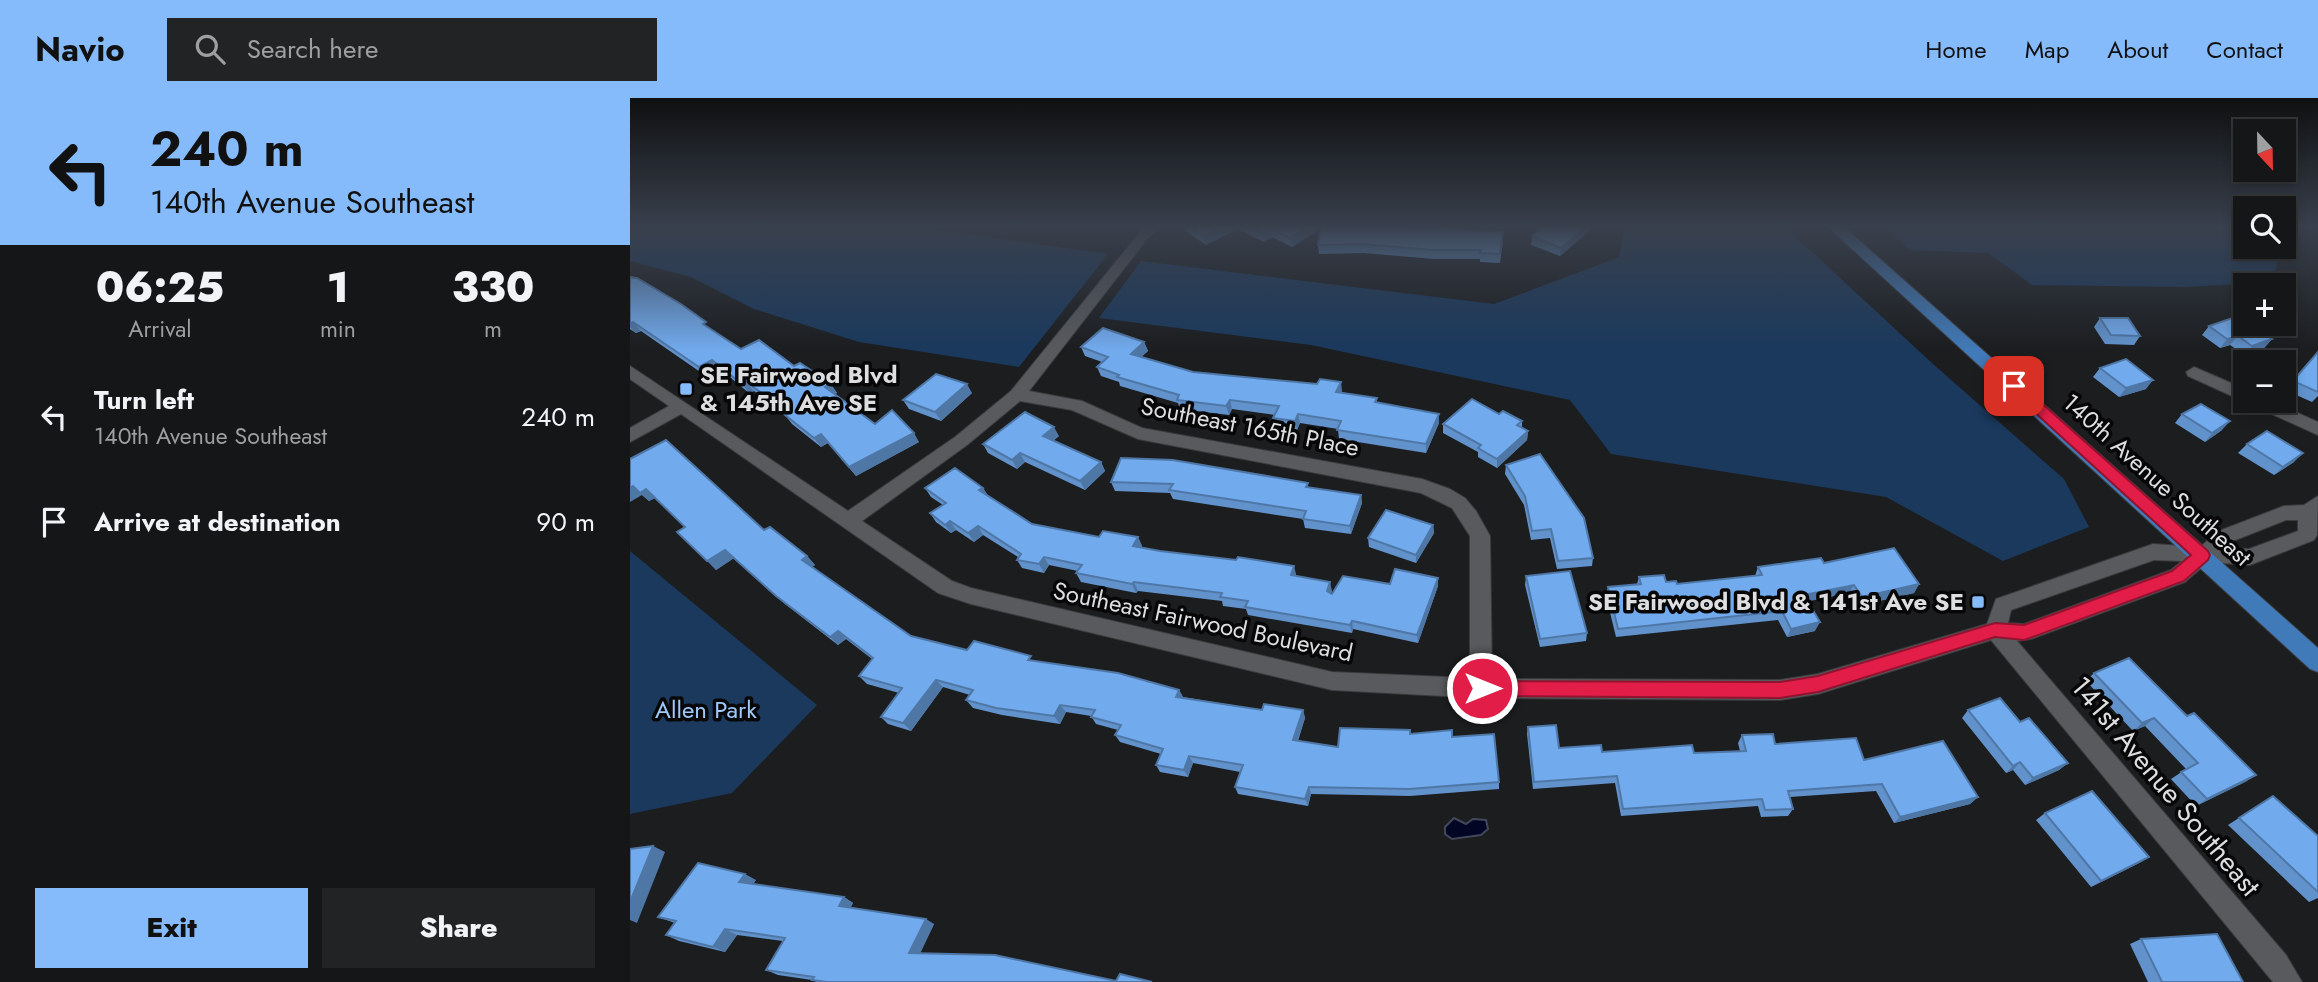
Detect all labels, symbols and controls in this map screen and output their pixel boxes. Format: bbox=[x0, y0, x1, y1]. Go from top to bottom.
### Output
search box bbox=[167, 18, 657, 81]
text: Navio bbox=[35, 26, 125, 73]
icon: search bbox=[191, 30, 229, 68]
text: Search here bbox=[247, 30, 378, 68]
text: Home bbox=[1925, 32, 1987, 67]
text: Map bbox=[2025, 32, 2069, 67]
text: About bbox=[2107, 32, 2168, 67]
text: Contact bbox=[2206, 32, 2283, 67]
text: 240 m bbox=[150, 114, 304, 184]
north arrow bbox=[2233, 119, 2296, 182]
map controls bbox=[2233, 119, 2296, 413]
icon: left bbox=[35, 126, 126, 217]
text: 140th Avenue Southeast bbox=[150, 179, 474, 225]
button: search bbox=[2233, 196, 2296, 259]
text: 06:25 bbox=[96, 257, 224, 318]
text: 1 bbox=[327, 257, 349, 318]
text: 330 bbox=[452, 257, 534, 318]
button: + bbox=[2233, 273, 2296, 336]
text: Arrival bbox=[128, 312, 192, 346]
text: min bbox=[320, 312, 356, 346]
text: m bbox=[484, 312, 502, 346]
button: − bbox=[2233, 350, 2296, 413]
pin bbox=[1984, 356, 2044, 416]
place label: SE Fairwood Blvd & 145th Ave SE bbox=[700, 357, 897, 420]
icon: arrive bbox=[1995, 367, 2033, 405]
text: Turn left bbox=[94, 381, 194, 419]
marker: SE Fairwood Blvd & 145th Ave SE bbox=[678, 381, 694, 397]
street label: 140th Avenue Southeast bbox=[2055, 385, 2260, 574]
street label: Southeast 165th Place bbox=[1138, 388, 1362, 465]
icon: left bbox=[35, 398, 73, 436]
text: 240 m bbox=[521, 398, 595, 436]
text: 140th Avenue Southeast bbox=[94, 419, 327, 453]
icon: arrive bbox=[35, 503, 73, 541]
text: Arrive at destination bbox=[94, 503, 341, 541]
text: 90 m bbox=[536, 503, 595, 541]
street label: Southeast Fairwood Boulevard bbox=[1050, 573, 1356, 670]
place label: SE Fairwood Blvd & 141st Ave SE bbox=[1588, 584, 1964, 619]
marker: SE Fairwood Blvd & 141st Ave SE bbox=[1970, 594, 1986, 610]
position arrow bbox=[1445, 651, 1519, 725]
street label: 141st Avenue Southeast bbox=[2061, 667, 2270, 905]
park label: Allen Park bbox=[655, 692, 757, 727]
button: Exit bbox=[35, 888, 308, 968]
button: Share bbox=[322, 888, 595, 968]

